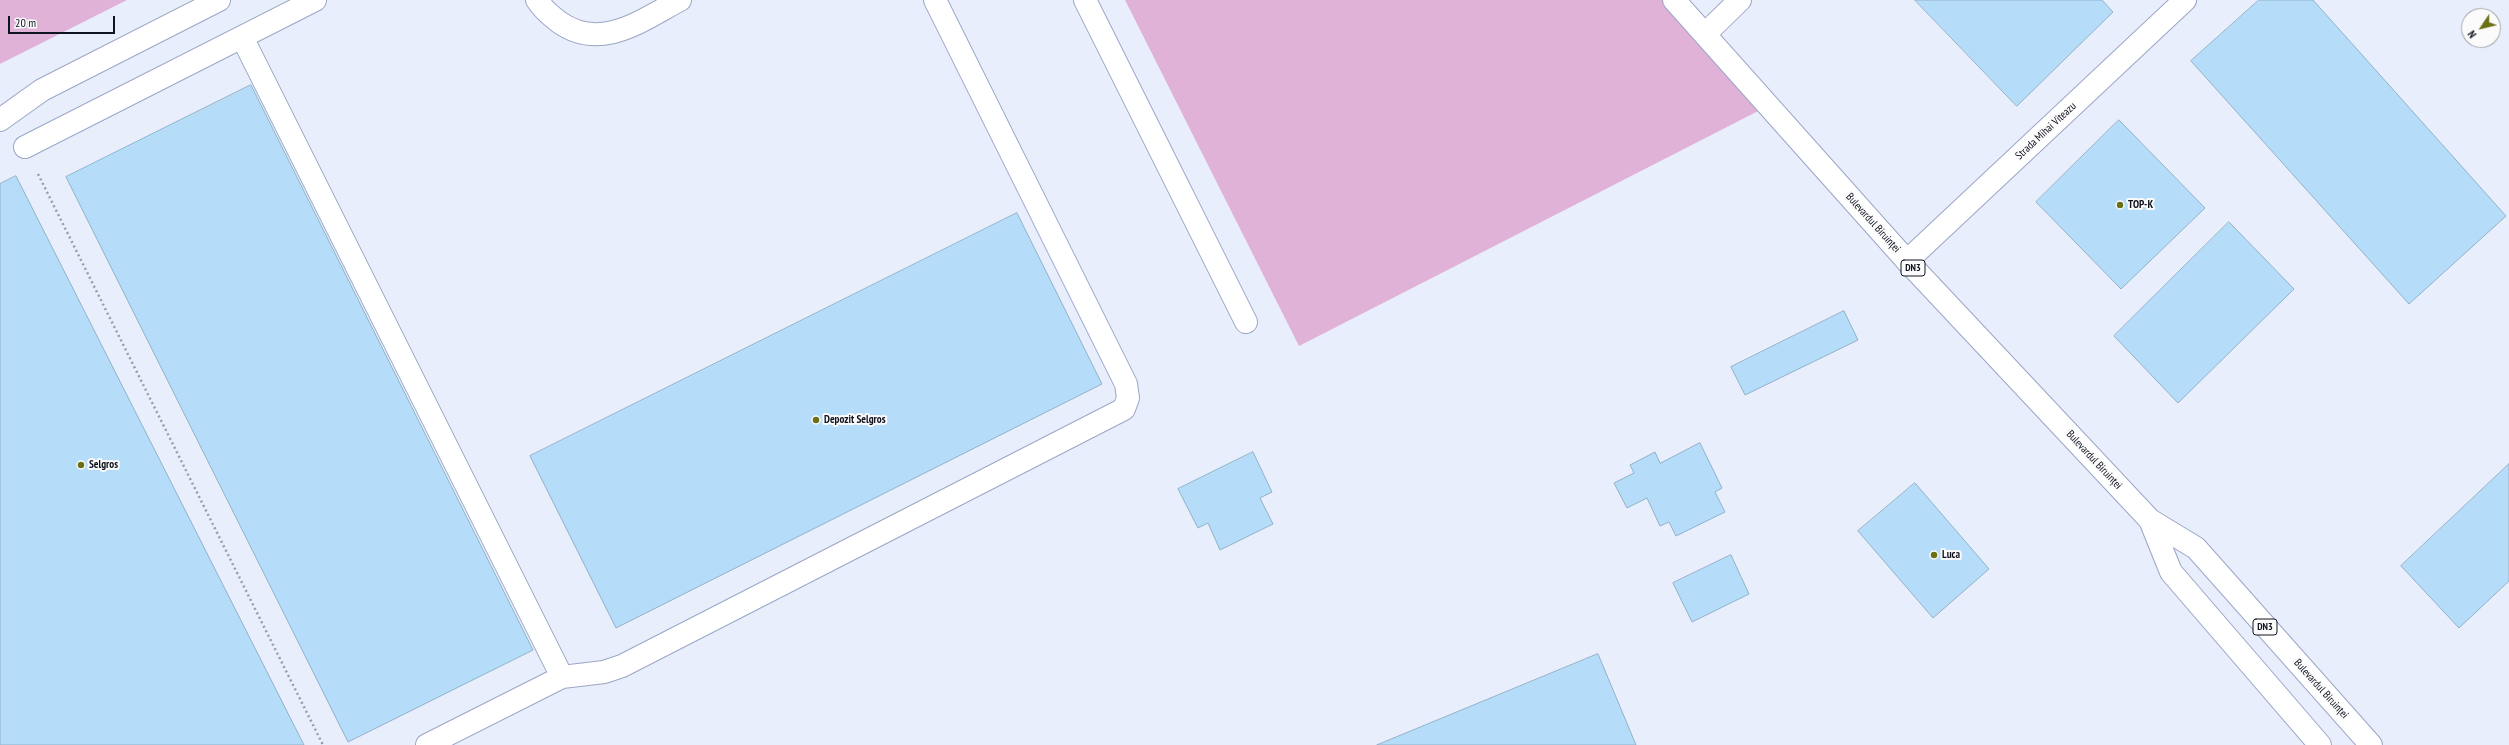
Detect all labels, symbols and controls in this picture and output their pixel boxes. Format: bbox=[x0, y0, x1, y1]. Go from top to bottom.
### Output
scale bar bbox=[10, 8, 117, 34]
north arrow bbox=[2461, 8, 2501, 48]
text: 20 m bbox=[15, 15, 36, 30]
text: N bbox=[2465, 28, 2479, 41]
street label: Strada Mihai Viteazu bbox=[2013, 100, 2079, 162]
street label: Bulevardul Biruinței bbox=[1843, 191, 1903, 255]
place label: TOP-K bbox=[2128, 198, 2153, 212]
marker: TOP-K bbox=[2115, 200, 2125, 210]
road number: DN3 bbox=[1901, 260, 1925, 276]
place label: Depozit Selgros bbox=[824, 413, 886, 427]
marker: Depozit Selgros bbox=[811, 415, 821, 425]
street label: Bulevardul Biruinței bbox=[2063, 428, 2125, 492]
place label: Selgros bbox=[89, 458, 118, 472]
marker: Selgros bbox=[76, 460, 86, 470]
place label: Luca bbox=[1942, 548, 1960, 562]
marker: Luca bbox=[1929, 550, 1939, 560]
road number: DN3 bbox=[2253, 619, 2277, 635]
street label: Bulevardul Biruinței bbox=[2291, 657, 2351, 721]

